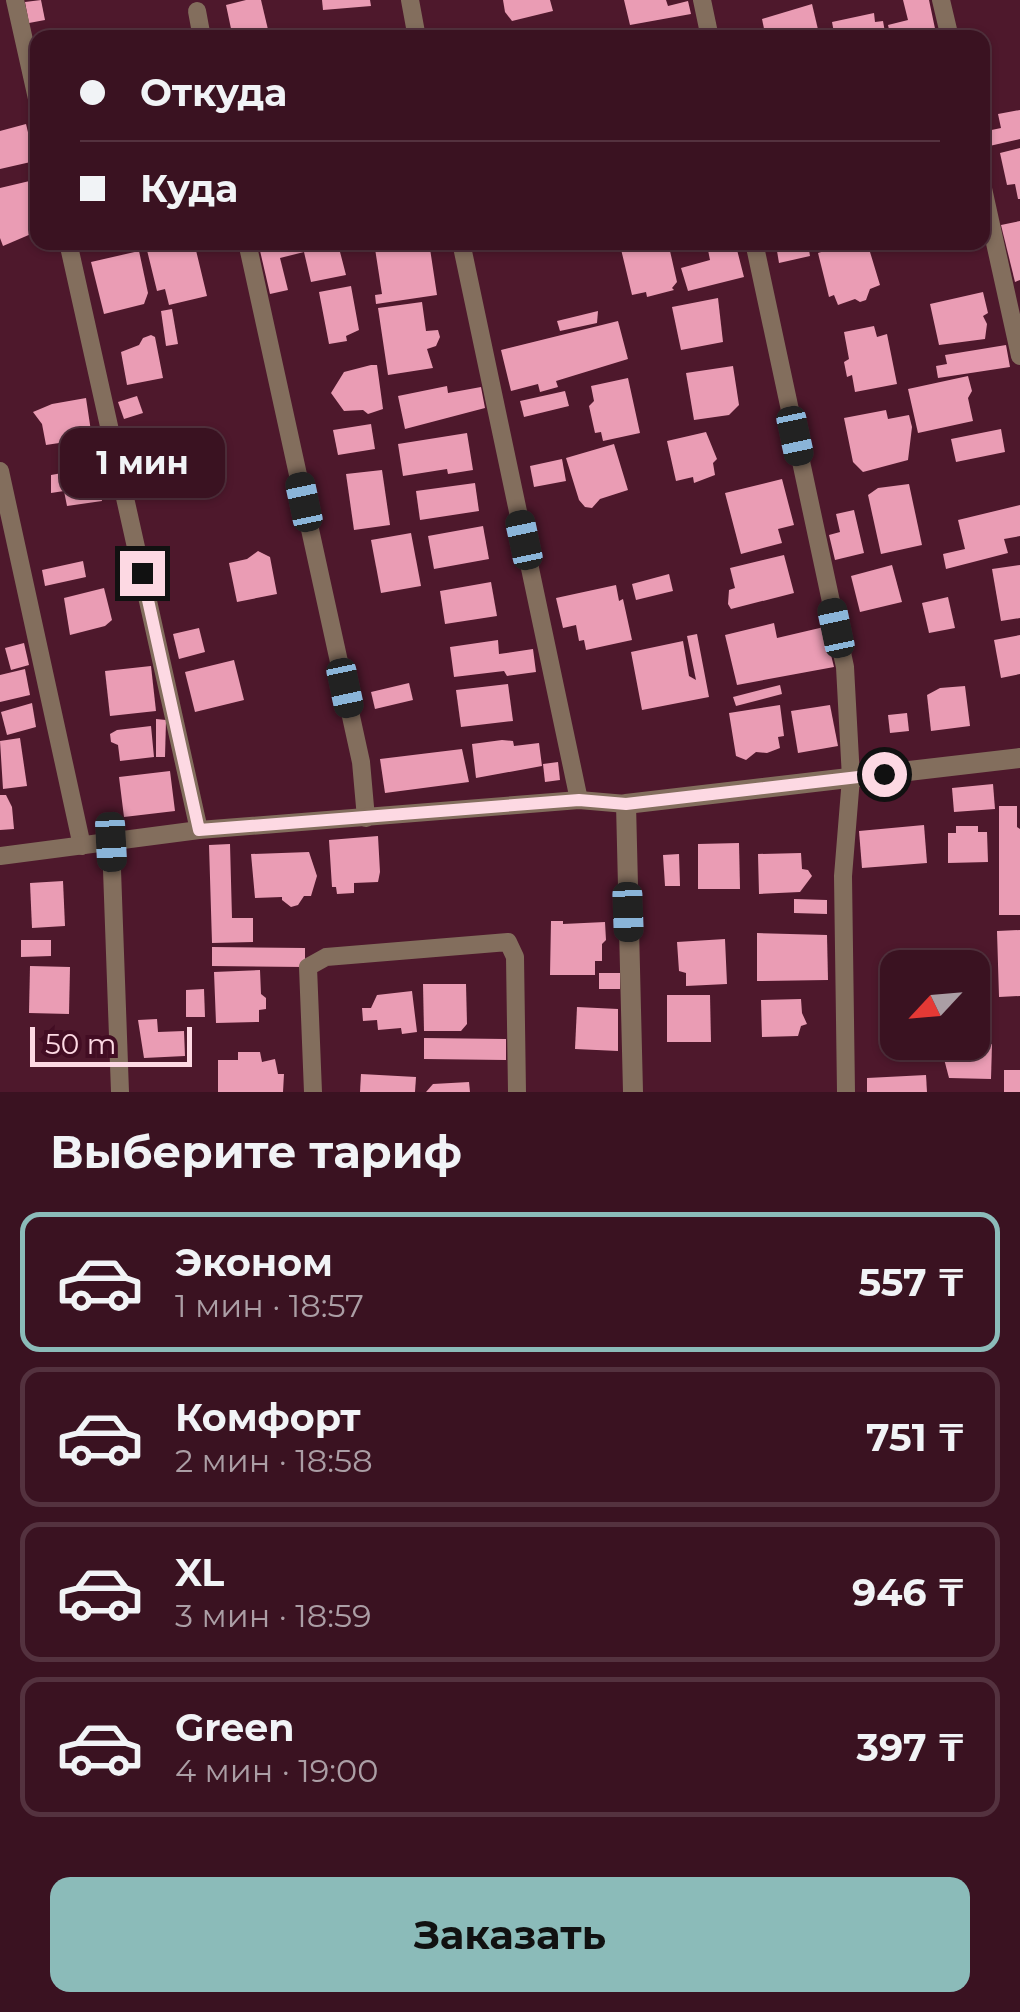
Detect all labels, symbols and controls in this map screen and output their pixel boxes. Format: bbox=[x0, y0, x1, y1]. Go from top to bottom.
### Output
text: Откуда bbox=[140, 69, 287, 116]
text: Куда bbox=[140, 165, 238, 212]
car bbox=[774, 404, 816, 468]
callout: 1 мин bbox=[59, 428, 224, 498]
text: 1 мин bbox=[96, 443, 189, 482]
car bbox=[283, 470, 325, 534]
car bbox=[503, 508, 545, 572]
route end bbox=[120, 551, 165, 596]
car bbox=[815, 596, 857, 660]
car bbox=[324, 656, 366, 720]
route start bbox=[862, 752, 907, 797]
car bbox=[94, 811, 128, 873]
car bbox=[612, 881, 644, 943]
north arrow bbox=[880, 950, 990, 1060]
map controls bbox=[880, 950, 990, 1060]
scale bar bbox=[30, 1022, 192, 1066]
text: 50 m bbox=[45, 1027, 116, 1061]
text: Выберите тариф bbox=[50, 1124, 462, 1179]
icon: car bbox=[55, 1237, 145, 1327]
text: Эконом bbox=[175, 1239, 333, 1286]
text: 557 ₸ bbox=[858, 1259, 965, 1306]
text: 1 мин · 18:57 bbox=[175, 1286, 364, 1325]
icon: car bbox=[55, 1392, 145, 1482]
text: Комфорт bbox=[175, 1394, 361, 1441]
text: 751 ₸ bbox=[866, 1414, 965, 1461]
text: 2 мин · 18:58 bbox=[175, 1441, 373, 1480]
icon: car bbox=[55, 1547, 145, 1637]
text: XL bbox=[175, 1549, 224, 1596]
text: 946 ₸ bbox=[852, 1569, 965, 1616]
text: 3 мин · 18:59 bbox=[175, 1596, 372, 1635]
icon: car bbox=[55, 1702, 145, 1792]
text: Green bbox=[175, 1704, 295, 1751]
text: 397 ₸ bbox=[856, 1724, 965, 1771]
text: 4 мин · 19:00 bbox=[175, 1751, 378, 1790]
button: Заказать bbox=[50, 1877, 970, 1992]

